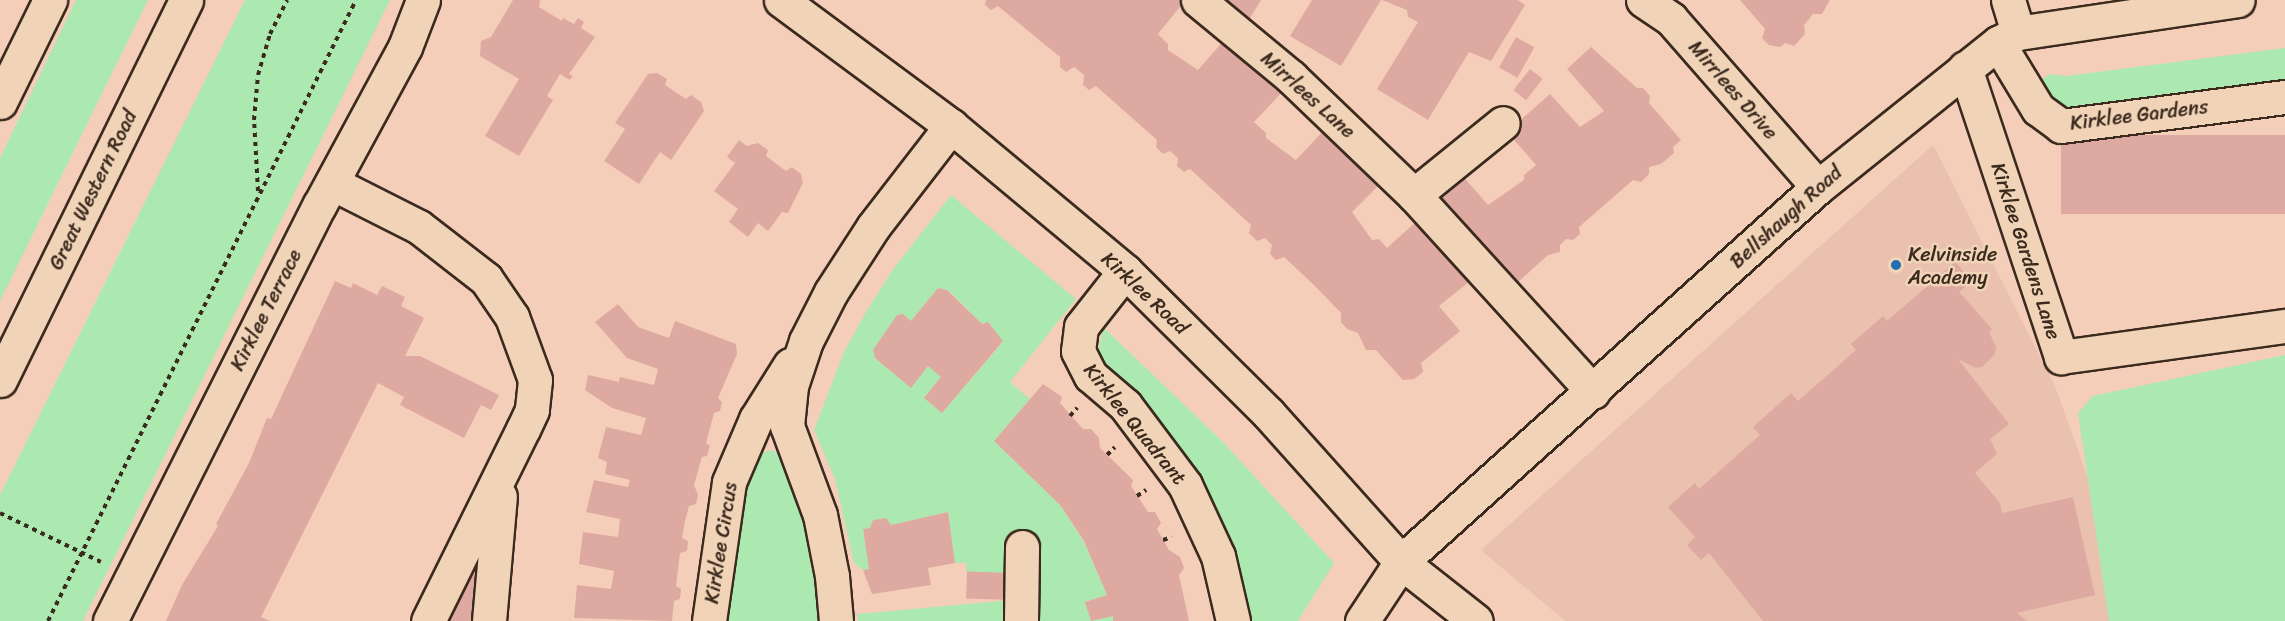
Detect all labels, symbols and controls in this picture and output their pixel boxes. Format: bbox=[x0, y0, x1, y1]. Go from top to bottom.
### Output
street label: Mirrlees Drive bbox=[1683, 36, 1783, 144]
street label: Mirrlees Lane bbox=[1256, 46, 1360, 144]
street label: Kirklee Gardens bbox=[2069, 95, 2209, 135]
street label: Great Western Road bbox=[44, 106, 142, 274]
street label: Bellshaugh Road bbox=[1725, 160, 1847, 274]
street label: Kirklee Gardens Lane bbox=[1986, 160, 2066, 342]
place label: Kelvinside Academy bbox=[1908, 242, 1997, 289]
street label: Kirklee Terrace bbox=[225, 245, 307, 375]
street label: Kirklee Road bbox=[1097, 247, 1193, 339]
marker: Kelvinside Academy bbox=[1889, 258, 1903, 272]
street label: Kirklee Quadrant bbox=[1079, 358, 1191, 490]
street label: Kirklee Circus bbox=[700, 481, 742, 605]

